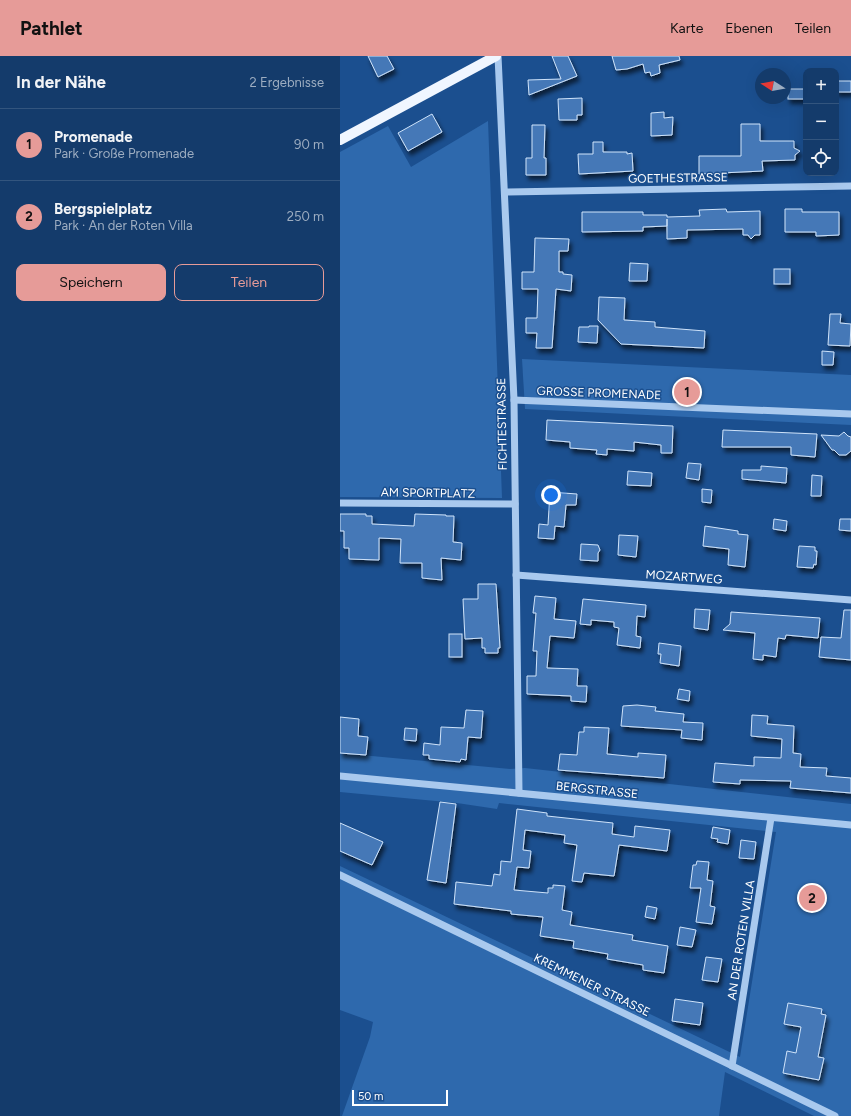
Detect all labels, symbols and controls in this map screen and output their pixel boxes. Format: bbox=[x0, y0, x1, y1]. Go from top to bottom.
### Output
text: Pathlet bbox=[20, 17, 83, 40]
text: Karte bbox=[670, 20, 703, 37]
text: Ebenen bbox=[725, 20, 773, 37]
text: Teilen bbox=[795, 20, 831, 37]
north arrow bbox=[755, 68, 791, 104]
map controls bbox=[803, 68, 839, 176]
button: + bbox=[803, 68, 839, 104]
text: In der Nähe bbox=[16, 72, 106, 92]
text: 2 Ergebnisse bbox=[250, 75, 324, 90]
button: − bbox=[803, 104, 839, 140]
text: Promenade bbox=[54, 128, 133, 146]
text: 1 bbox=[26, 137, 32, 152]
text: 90 m bbox=[294, 137, 324, 152]
button: locate bbox=[803, 140, 839, 176]
text: Park · Große Promenade bbox=[54, 146, 194, 161]
street label: GOETHESTRASSE bbox=[628, 170, 728, 186]
text: Bergspielplatz bbox=[54, 200, 152, 218]
text: 2 bbox=[25, 209, 33, 224]
text: 250 m bbox=[287, 209, 324, 224]
text: Park · An der Roten Villa bbox=[54, 218, 193, 233]
button: Speichern bbox=[16, 264, 166, 301]
button: Teilen bbox=[174, 264, 324, 301]
pin: 1 bbox=[674, 377, 700, 407]
street label: FICHTESTRASSE bbox=[494, 378, 510, 470]
street label: GROSSE PROMENADE bbox=[537, 384, 661, 402]
street label: AM SPORTPLATZ bbox=[381, 485, 476, 501]
your location bbox=[541, 485, 561, 505]
street label: MOZARTWEG bbox=[645, 567, 723, 587]
street label: BERGSTRASSE bbox=[555, 779, 639, 801]
street label: AN DER ROTEN VILLA bbox=[725, 879, 757, 1001]
pin: 2 bbox=[799, 883, 825, 913]
street label: KREMMENER STRASSE bbox=[532, 951, 652, 1019]
scale bar bbox=[352, 1088, 448, 1107]
text: 50 m bbox=[358, 1090, 383, 1103]

